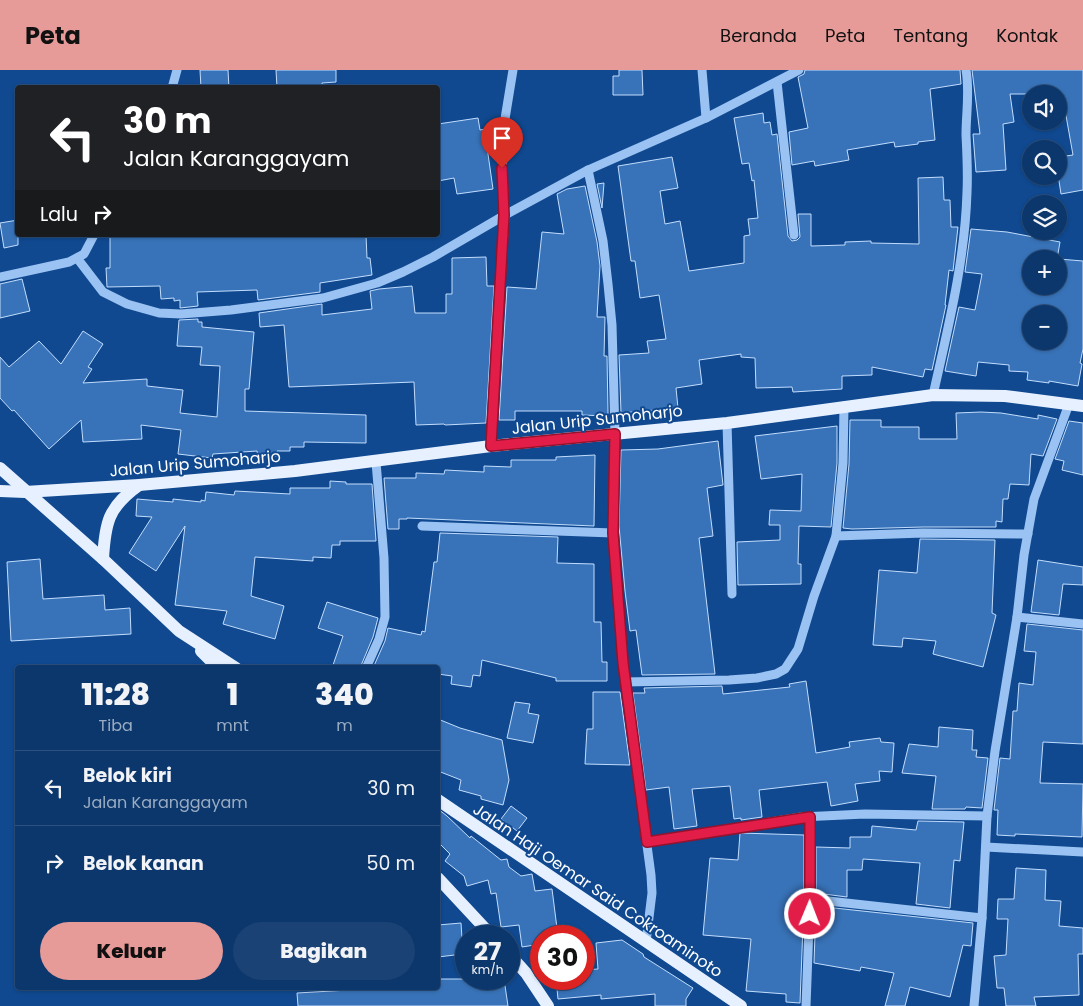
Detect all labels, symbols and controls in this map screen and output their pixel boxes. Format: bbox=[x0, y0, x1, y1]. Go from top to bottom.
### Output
text: Peta bbox=[25, 19, 81, 52]
text: Beranda bbox=[720, 23, 797, 48]
text: Peta bbox=[825, 23, 865, 48]
text: Tentang bbox=[893, 23, 968, 48]
text: Kontak bbox=[996, 23, 1058, 48]
map controls bbox=[1022, 85, 1067, 350]
button: sound bbox=[1022, 85, 1067, 130]
text: 30 m bbox=[123, 96, 211, 145]
icon: left bbox=[40, 105, 105, 170]
pin bbox=[481, 117, 523, 168]
icon: arrive bbox=[488, 124, 516, 152]
button: search bbox=[1022, 140, 1067, 185]
text: Jalan Karanggayam bbox=[123, 143, 350, 174]
button: layers bbox=[1022, 195, 1067, 240]
icon: right bbox=[88, 200, 116, 228]
text: Lalu bbox=[40, 201, 78, 228]
button: + bbox=[1022, 250, 1067, 295]
button: − bbox=[1022, 305, 1067, 350]
street label: Jalan Urip Sumoharjo bbox=[510, 399, 684, 440]
street label: Jalan Urip Sumoharjo bbox=[108, 445, 282, 482]
text: 11:28 bbox=[81, 673, 150, 716]
text: 1 bbox=[227, 673, 238, 716]
text: 340 bbox=[315, 673, 374, 716]
text: Tiba bbox=[99, 714, 133, 737]
text: mnt bbox=[216, 714, 249, 737]
text: m bbox=[336, 714, 353, 737]
text: Belok kiri bbox=[83, 762, 172, 789]
icon: left bbox=[40, 774, 68, 802]
text: 30 m bbox=[367, 775, 415, 802]
text: Jalan Karanggayam bbox=[83, 791, 248, 814]
street label: Jalan Haji Oemar Said Cokroaminoto bbox=[468, 798, 727, 983]
icon: right bbox=[40, 849, 68, 877]
text: Belok kanan bbox=[83, 850, 204, 877]
text: 50 m bbox=[366, 850, 415, 877]
position arrow bbox=[783, 887, 835, 939]
button: Keluar bbox=[40, 922, 223, 980]
button: Bagikan bbox=[233, 922, 415, 980]
speed limit sign: 30 bbox=[530, 925, 595, 990]
text: 27 bbox=[474, 934, 501, 969]
text: km/h bbox=[472, 961, 503, 978]

